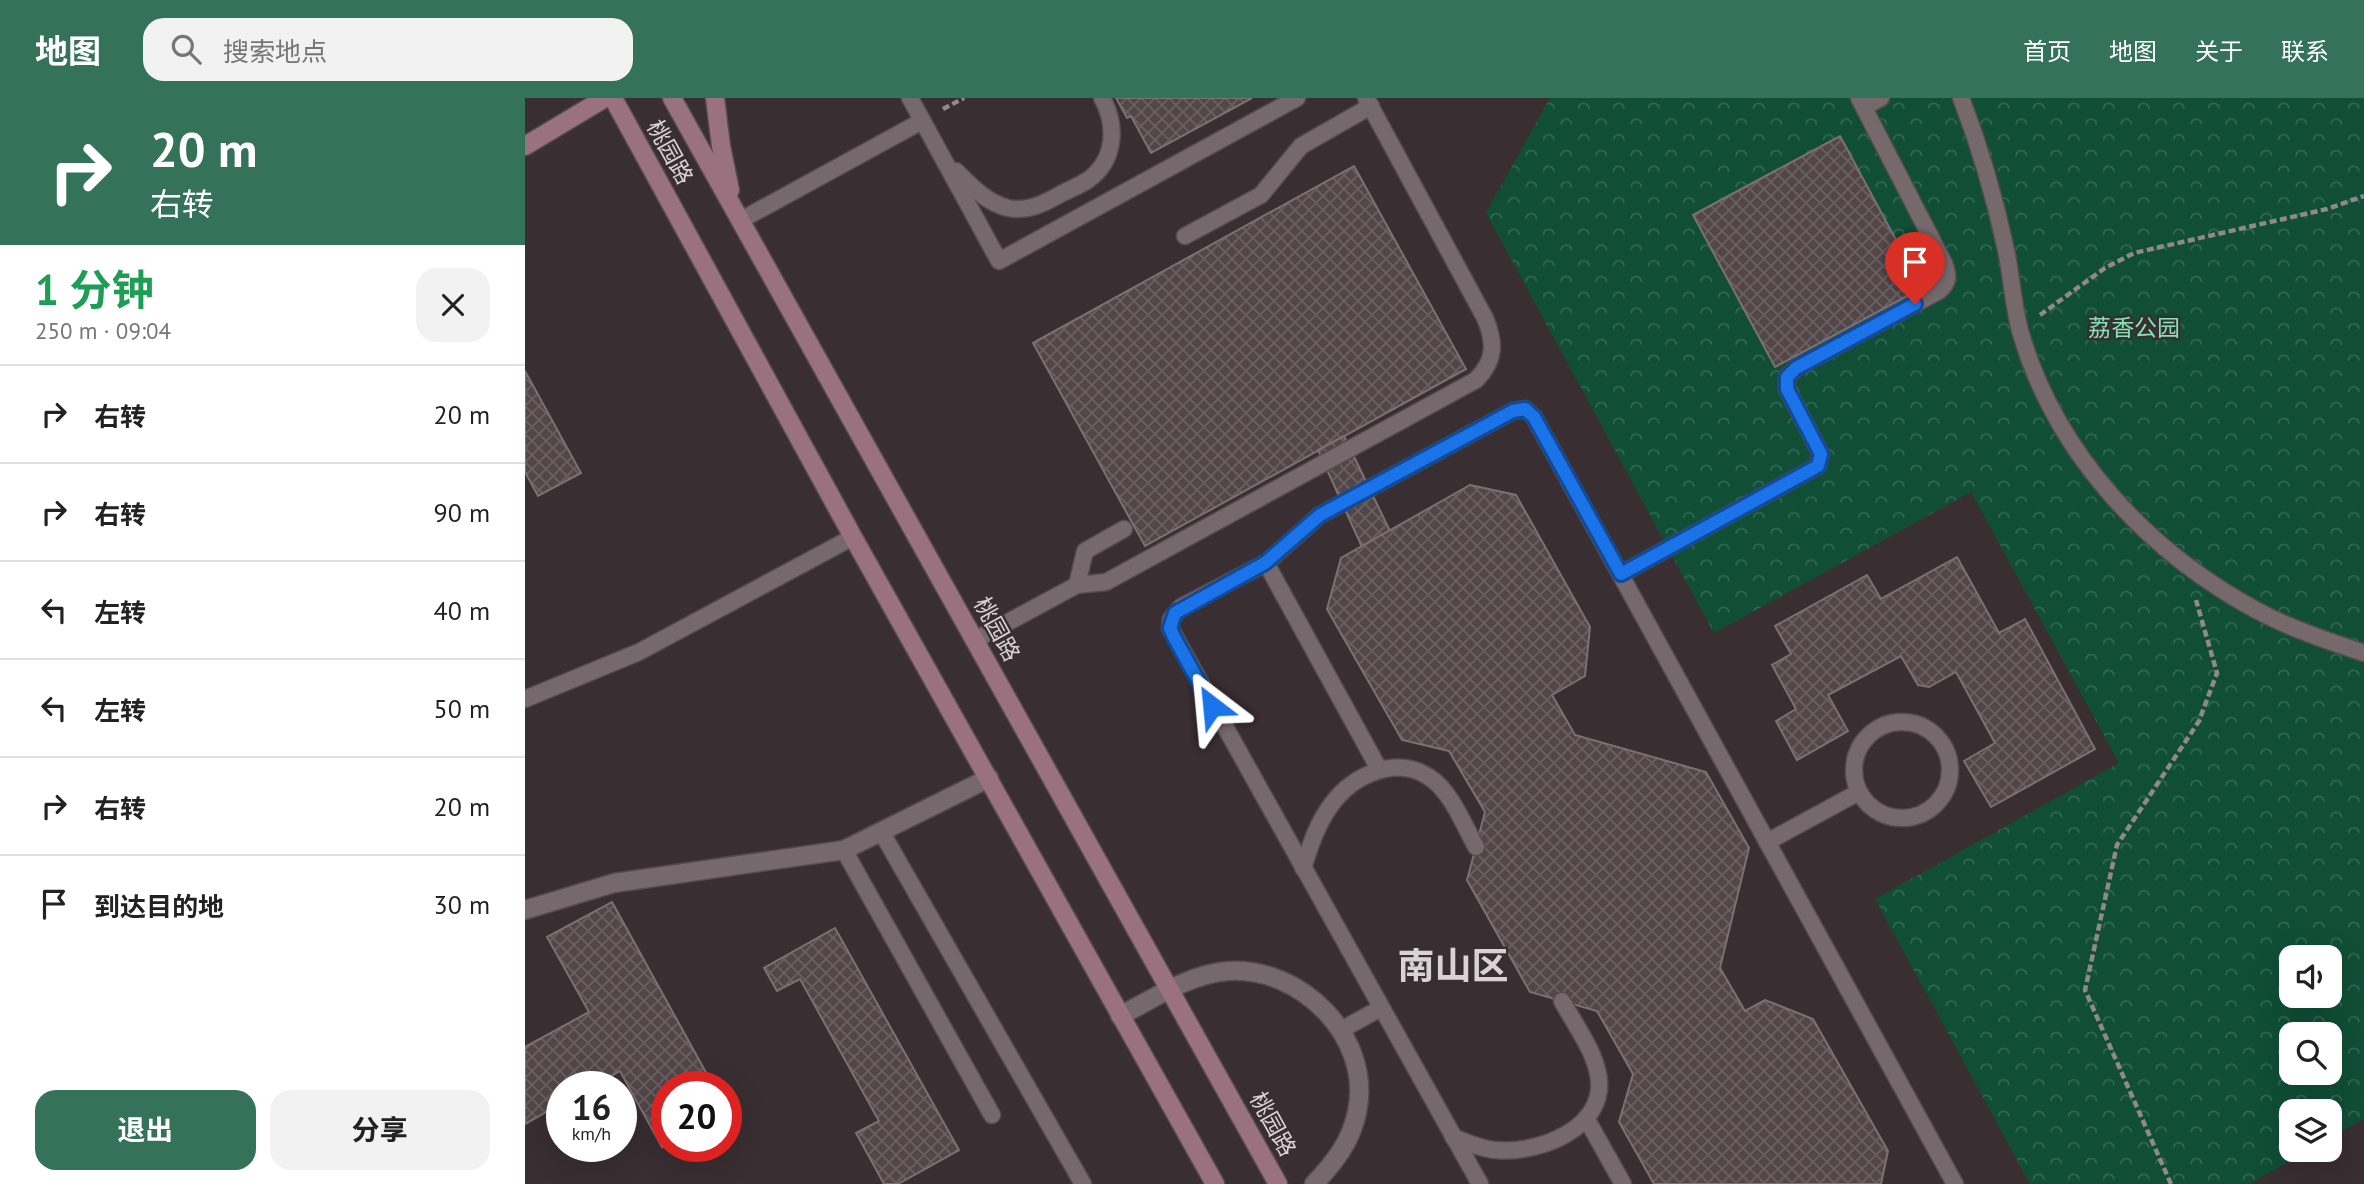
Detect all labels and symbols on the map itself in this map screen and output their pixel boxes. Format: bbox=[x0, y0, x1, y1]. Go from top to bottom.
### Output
street label: 桃园路 bbox=[641, 115, 700, 189]
pin bbox=[1885, 232, 1945, 304]
park label: 荔香公园 bbox=[2088, 313, 2180, 342]
street label: 桃园路 bbox=[968, 592, 1027, 666]
position arrow bbox=[1175, 669, 1249, 743]
district label: 南山区 bbox=[1398, 941, 1509, 989]
speed limit sign: 20 bbox=[651, 1071, 742, 1162]
street label: 桃园路 bbox=[1244, 1087, 1303, 1161]

